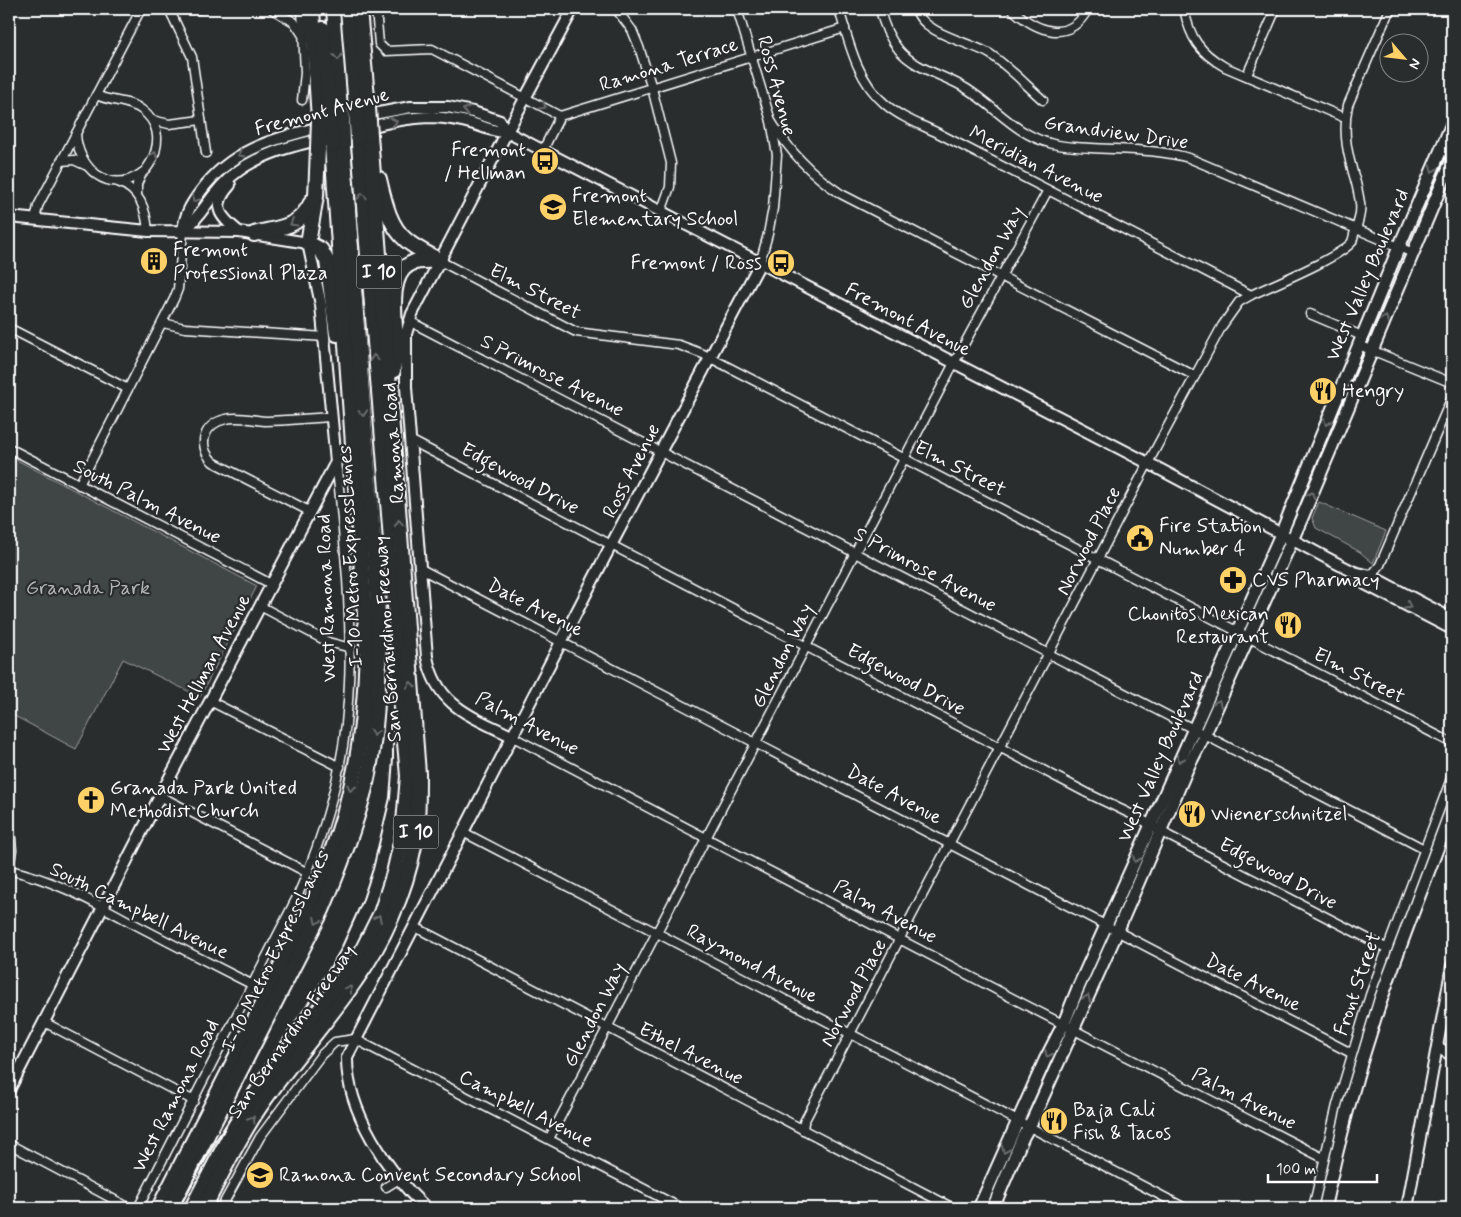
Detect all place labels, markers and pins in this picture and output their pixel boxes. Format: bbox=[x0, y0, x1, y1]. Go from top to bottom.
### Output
place label: Fremont / Hellman bbox=[444, 137, 526, 187]
bus stop icon: Fremont / Hellman bbox=[530, 146, 560, 176]
place label: Fremont Elementary School bbox=[572, 183, 738, 233]
school or university icon: Fremont Elementary School bbox=[538, 192, 568, 222]
place label: Fremont Professional Plaza bbox=[173, 237, 328, 287]
building icon: Fremont Professional Plaza bbox=[139, 246, 169, 276]
bus stop icon: Fremont / Ross bbox=[766, 248, 796, 278]
place label: Fremont / Ross bbox=[631, 250, 762, 277]
restaurant icon: Hengry bbox=[1308, 376, 1338, 406]
place label: Hengry bbox=[1342, 378, 1404, 406]
place label: Fire Station Number 4 bbox=[1159, 513, 1262, 563]
public building icon: Fire Station Number 4 bbox=[1125, 523, 1155, 553]
pharmacy icon: CVS Pharmacy bbox=[1218, 565, 1248, 595]
place label: CVS Pharmacy bbox=[1252, 567, 1380, 594]
place label: Chonitos Mexican Restaurant bbox=[1128, 601, 1269, 651]
restaurant icon: Chonitos Mexican Restaurant bbox=[1273, 610, 1303, 640]
place label: Granada Park United Methodist Church bbox=[110, 775, 297, 825]
church icon: Granada Park United Methodist Church bbox=[76, 785, 106, 815]
restaurant icon: Wienerschnitzel bbox=[1177, 799, 1207, 829]
place label: Wienerschnitzel bbox=[1211, 801, 1347, 828]
place label: Baja Cali Fish & Tacos bbox=[1073, 1097, 1171, 1147]
restaurant icon: Baja Cali Fish & Tacos bbox=[1039, 1106, 1069, 1136]
school or university icon: Ramona Convent Secondary School bbox=[245, 1160, 275, 1190]
place label: Ramona Convent Secondary School bbox=[279, 1162, 582, 1189]

